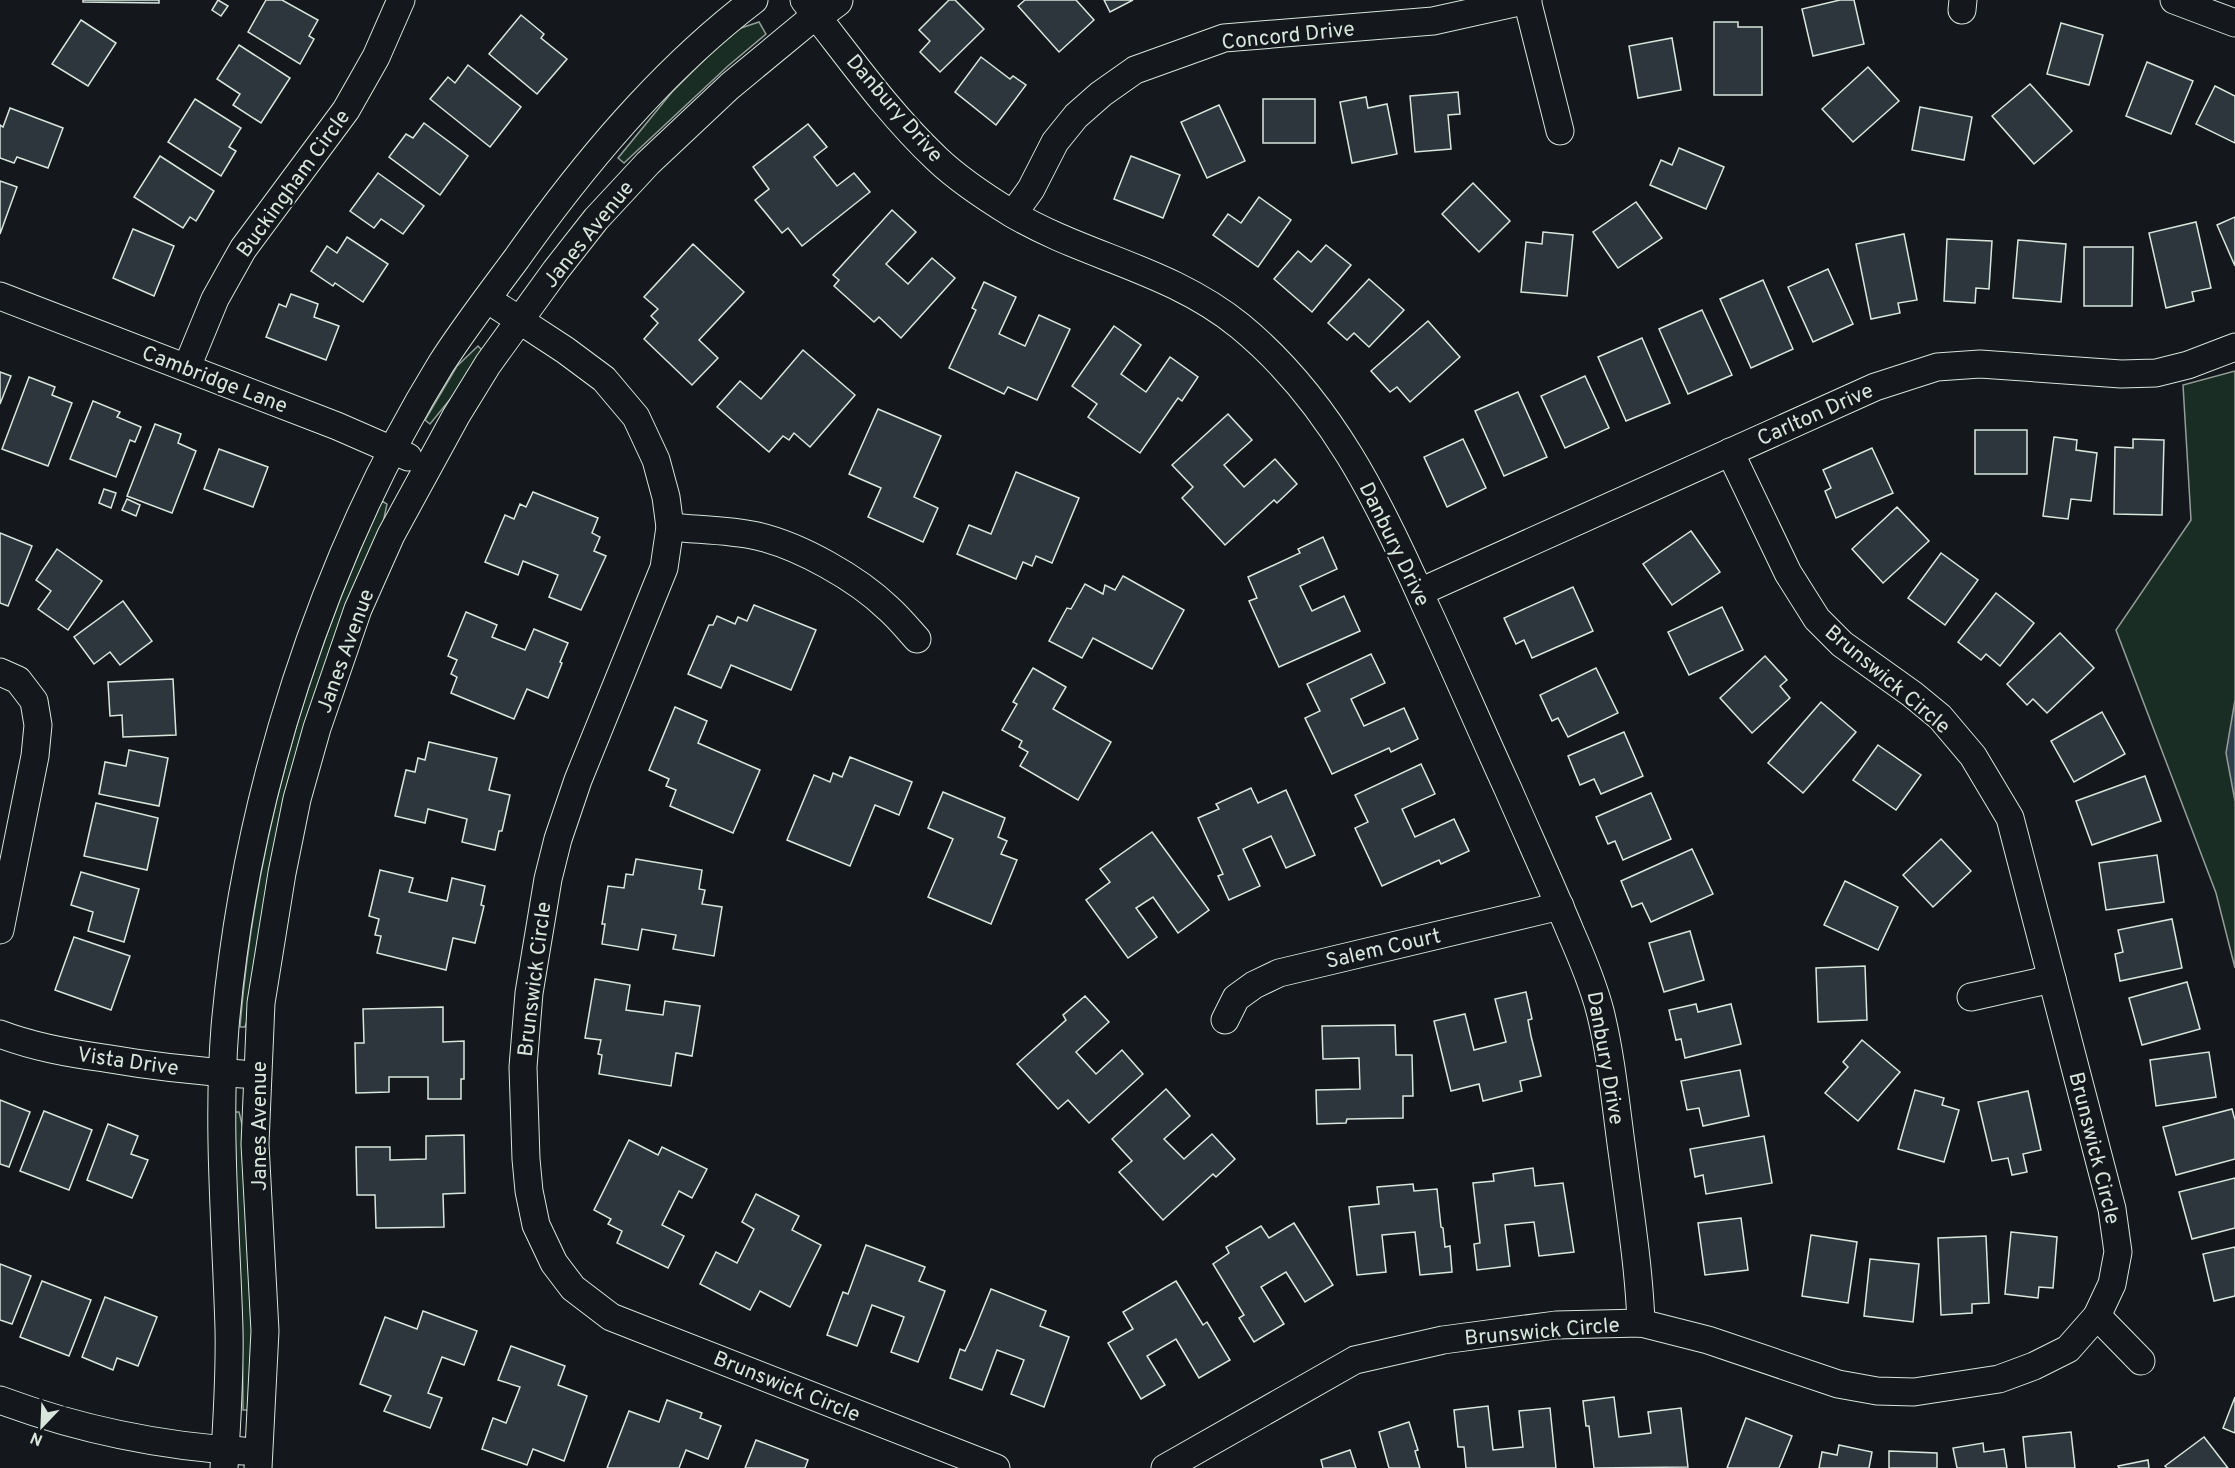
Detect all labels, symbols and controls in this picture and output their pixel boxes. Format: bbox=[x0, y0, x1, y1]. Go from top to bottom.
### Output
street label: Concord Drive bbox=[1220, 16, 1356, 57]
street label: Danbury Drive bbox=[839, 49, 948, 169]
street label: Buckingham Circle bbox=[231, 105, 357, 263]
street label: Janes Avenue bbox=[538, 176, 641, 294]
street label: Cambridge Lane bbox=[138, 340, 291, 421]
street label: Carlton Drive bbox=[1753, 378, 1878, 453]
street label: Danbury Drive bbox=[1352, 478, 1435, 611]
street label: Janes Avenue bbox=[311, 586, 381, 717]
street label: Brunswick Circle bbox=[1819, 620, 1955, 741]
street label: Brunswick Circle bbox=[513, 900, 558, 1058]
street label: Salem Court bbox=[1323, 923, 1443, 976]
street label: Danbury Drive bbox=[1580, 989, 1630, 1127]
street label: Vista Drive bbox=[75, 1042, 180, 1083]
street label: Janes Avenue bbox=[247, 1061, 274, 1191]
street label: Brunswick Circle bbox=[2062, 1069, 2126, 1227]
street label: Brunswick Circle bbox=[1463, 1312, 1621, 1353]
street label: Brunswick Circle bbox=[709, 1346, 864, 1429]
north arrow bbox=[12, 1396, 72, 1456]
text: N bbox=[28, 1427, 46, 1449]

